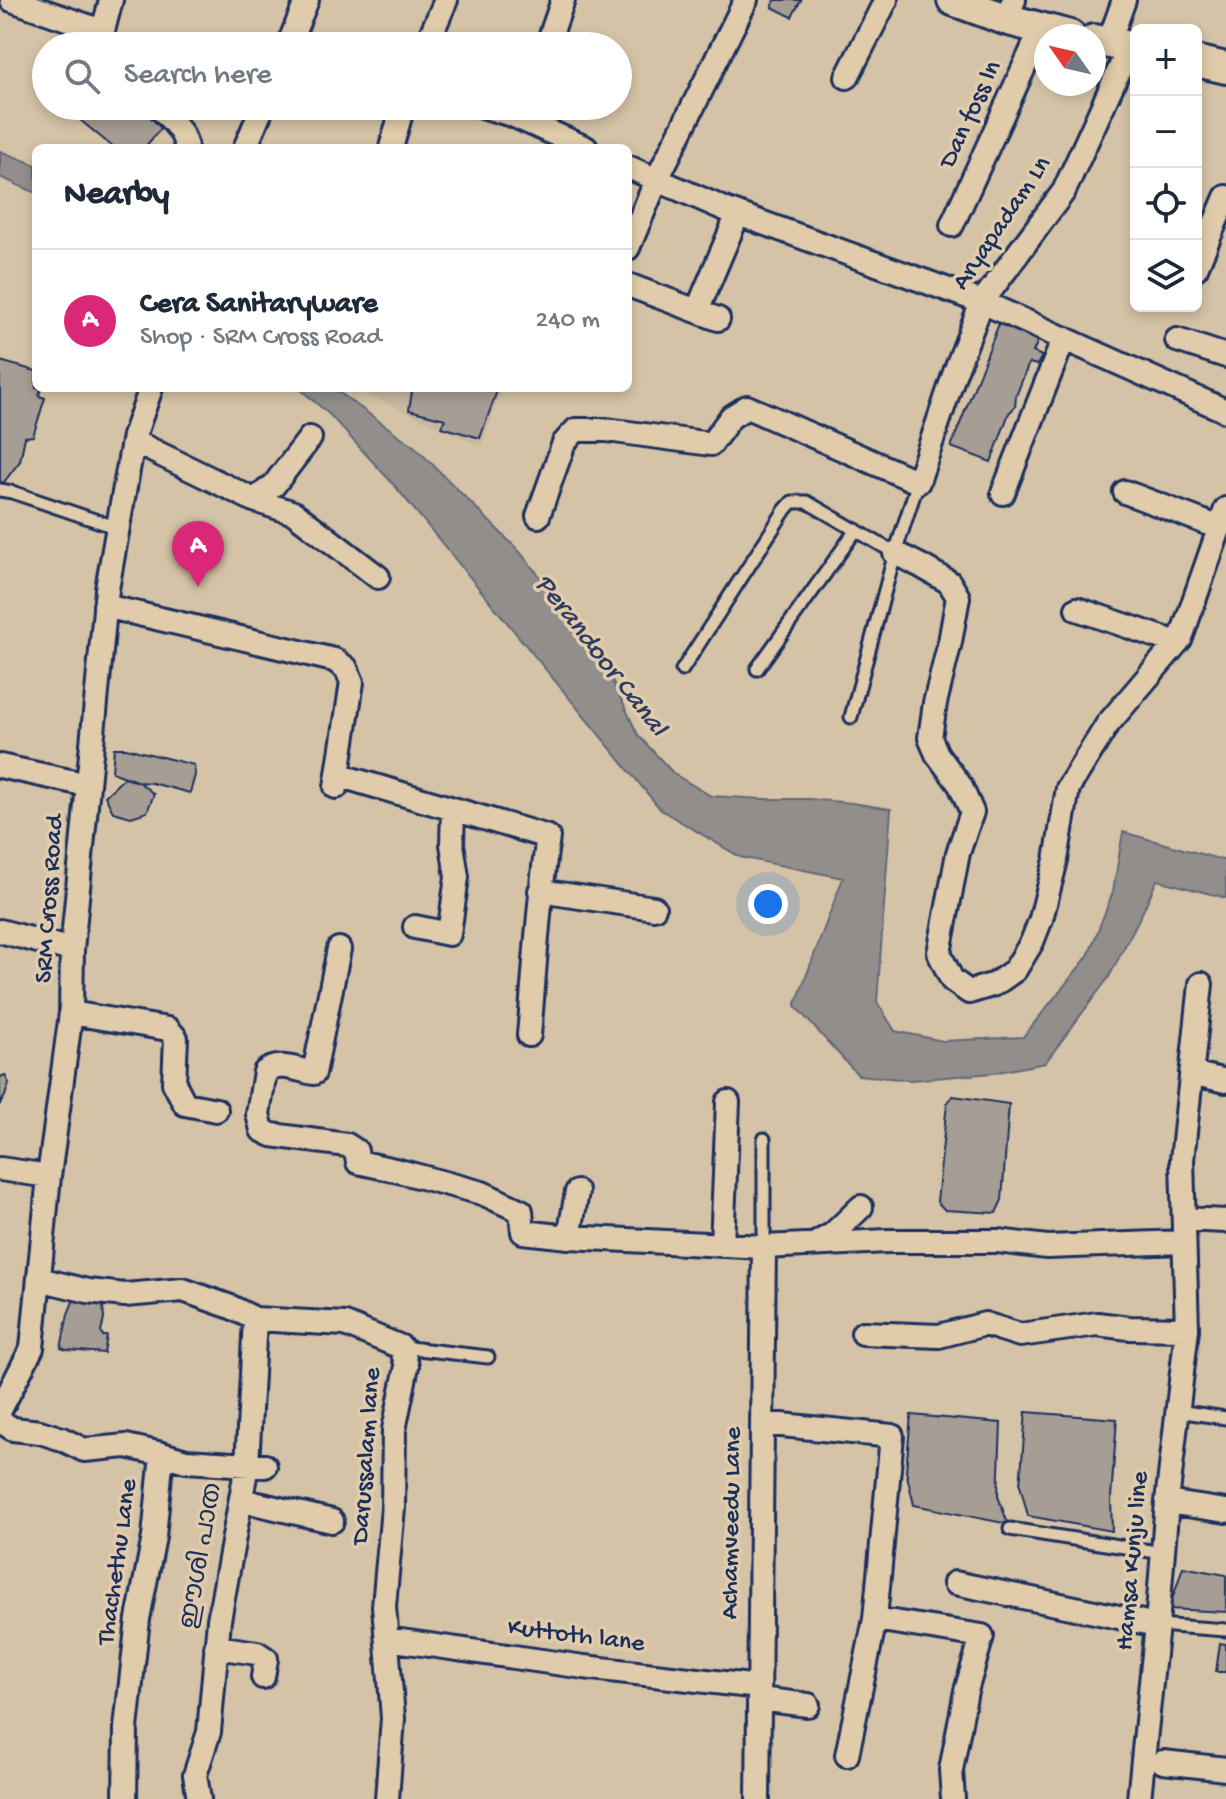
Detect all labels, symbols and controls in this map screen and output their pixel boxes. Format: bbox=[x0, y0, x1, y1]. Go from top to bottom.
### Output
north arrow bbox=[1034, 24, 1106, 96]
map controls bbox=[1130, 24, 1202, 312]
button: + bbox=[1130, 24, 1202, 96]
search box bbox=[32, 32, 632, 120]
icon: search bbox=[60, 54, 104, 98]
street label: Dan foss ln bbox=[933, 56, 1011, 175]
text: Search here bbox=[124, 59, 272, 94]
button: − bbox=[1130, 96, 1202, 168]
street label: Aryapadam Ln bbox=[947, 150, 1060, 297]
button: locate bbox=[1130, 168, 1202, 240]
text: Nearby bbox=[64, 176, 169, 216]
button: layers bbox=[1130, 240, 1202, 312]
text: Cera Sanitaryware bbox=[140, 288, 378, 323]
text: A bbox=[82, 306, 98, 337]
text: 240 m bbox=[536, 306, 600, 337]
text: Shop · SRM Cross Road bbox=[140, 323, 382, 354]
pin: A bbox=[172, 521, 224, 587]
water label: Perandoor Canal bbox=[527, 568, 675, 745]
street label: SRM Cross Road bbox=[30, 812, 72, 984]
your location bbox=[748, 884, 788, 924]
street label: Darussalam lane bbox=[346, 1366, 390, 1547]
street label: Achamveedu Lane bbox=[716, 1426, 750, 1620]
street label: Hamsa Kunju line bbox=[1111, 1470, 1157, 1652]
street label: Thachethu Lane bbox=[92, 1476, 146, 1649]
street label: ഈശി പാത bbox=[173, 1480, 231, 1631]
street label: Kuttoth lane bbox=[506, 1613, 647, 1661]

